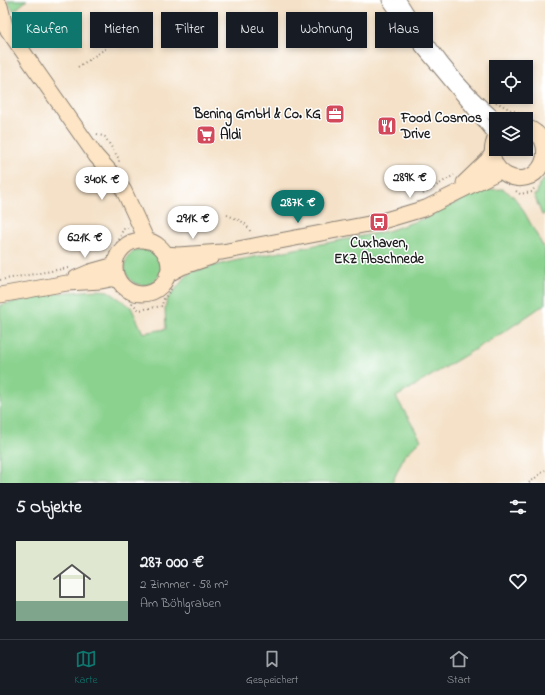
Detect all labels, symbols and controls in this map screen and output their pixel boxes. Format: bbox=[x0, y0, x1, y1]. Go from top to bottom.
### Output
chip: Kaufen bbox=[12, 12, 82, 48]
chip: Mieten bbox=[90, 12, 153, 48]
chip: Filter bbox=[161, 12, 218, 48]
chip: Neu bbox=[226, 12, 278, 48]
chip: Wohnung bbox=[286, 12, 367, 48]
chip: Haus bbox=[375, 12, 433, 48]
map controls bbox=[489, 60, 533, 156]
button: locate bbox=[489, 60, 533, 104]
office icon: Bening GmbH & Co. KG bbox=[324, 103, 346, 125]
place label: Bening GmbH & Co. KG bbox=[193, 104, 321, 127]
place label: Food Cosmos Drive bbox=[400, 108, 482, 145]
button: layers bbox=[489, 112, 533, 156]
restaurant icon: Food Cosmos Drive bbox=[376, 115, 398, 137]
supermarket icon: Aldi bbox=[195, 124, 217, 146]
place label: Aldi bbox=[220, 125, 242, 146]
pin: 289K € bbox=[377, 165, 443, 199]
pin: 340K € bbox=[69, 167, 135, 201]
text: 289K € bbox=[393, 168, 427, 187]
text: 340K € bbox=[85, 170, 119, 189]
pin: 287K € bbox=[265, 190, 331, 224]
text: 287K € bbox=[280, 193, 316, 212]
pin: 291K € bbox=[160, 206, 226, 240]
text: 291K € bbox=[176, 209, 210, 228]
bus stop icon: Cuxhaven, EKZ Abschnede bbox=[368, 211, 390, 233]
pin: 621K € bbox=[52, 225, 118, 259]
text: 621K € bbox=[68, 228, 102, 247]
place label: Cuxhaven, EKZ Abschnede bbox=[334, 233, 425, 270]
text: 5 Objekte bbox=[16, 495, 82, 520]
icon: filters bbox=[507, 496, 529, 518]
text: 287 000 € bbox=[140, 550, 204, 575]
icon: home bbox=[48, 557, 96, 605]
icon: heart bbox=[507, 570, 529, 592]
text: 2 Zimmer · 58 m² bbox=[140, 575, 228, 594]
text: Am Böhlgraben bbox=[140, 594, 221, 613]
tab: Karte bbox=[74, 648, 98, 688]
tab: Gespeichert bbox=[246, 648, 298, 688]
tab: Start bbox=[447, 648, 471, 688]

